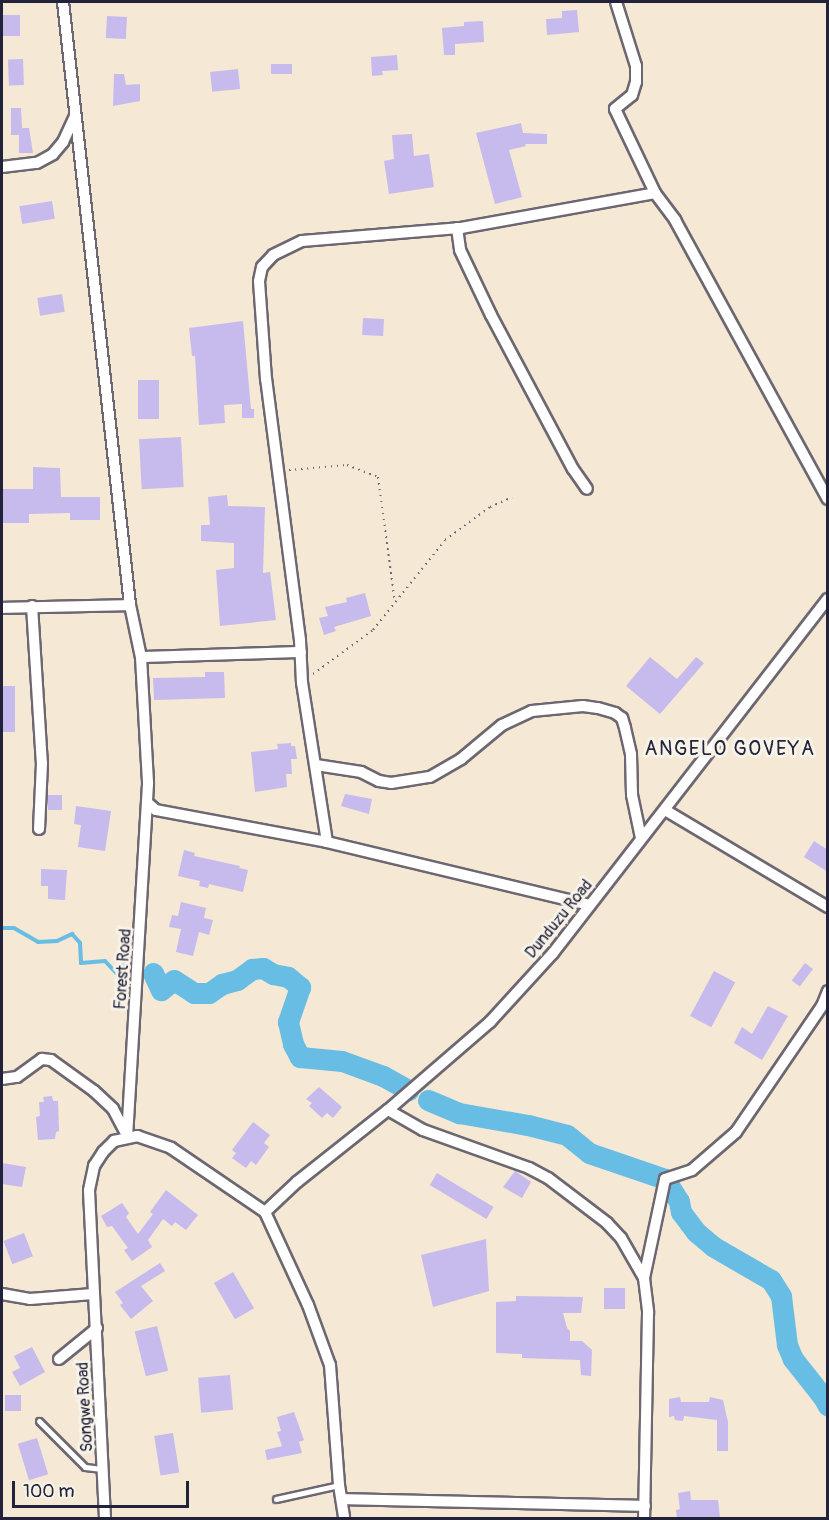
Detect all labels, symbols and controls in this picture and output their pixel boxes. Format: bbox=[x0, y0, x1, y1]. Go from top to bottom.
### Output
district label: ANGELO GOVEYA bbox=[645, 736, 815, 760]
street label: Dunduzu Road bbox=[521, 876, 597, 962]
street label: Forest Road bbox=[111, 928, 135, 1010]
street label: Songwe Road bbox=[73, 1361, 97, 1453]
scale bar bbox=[15, 1469, 192, 1507]
text: 100 m bbox=[23, 1480, 75, 1503]

